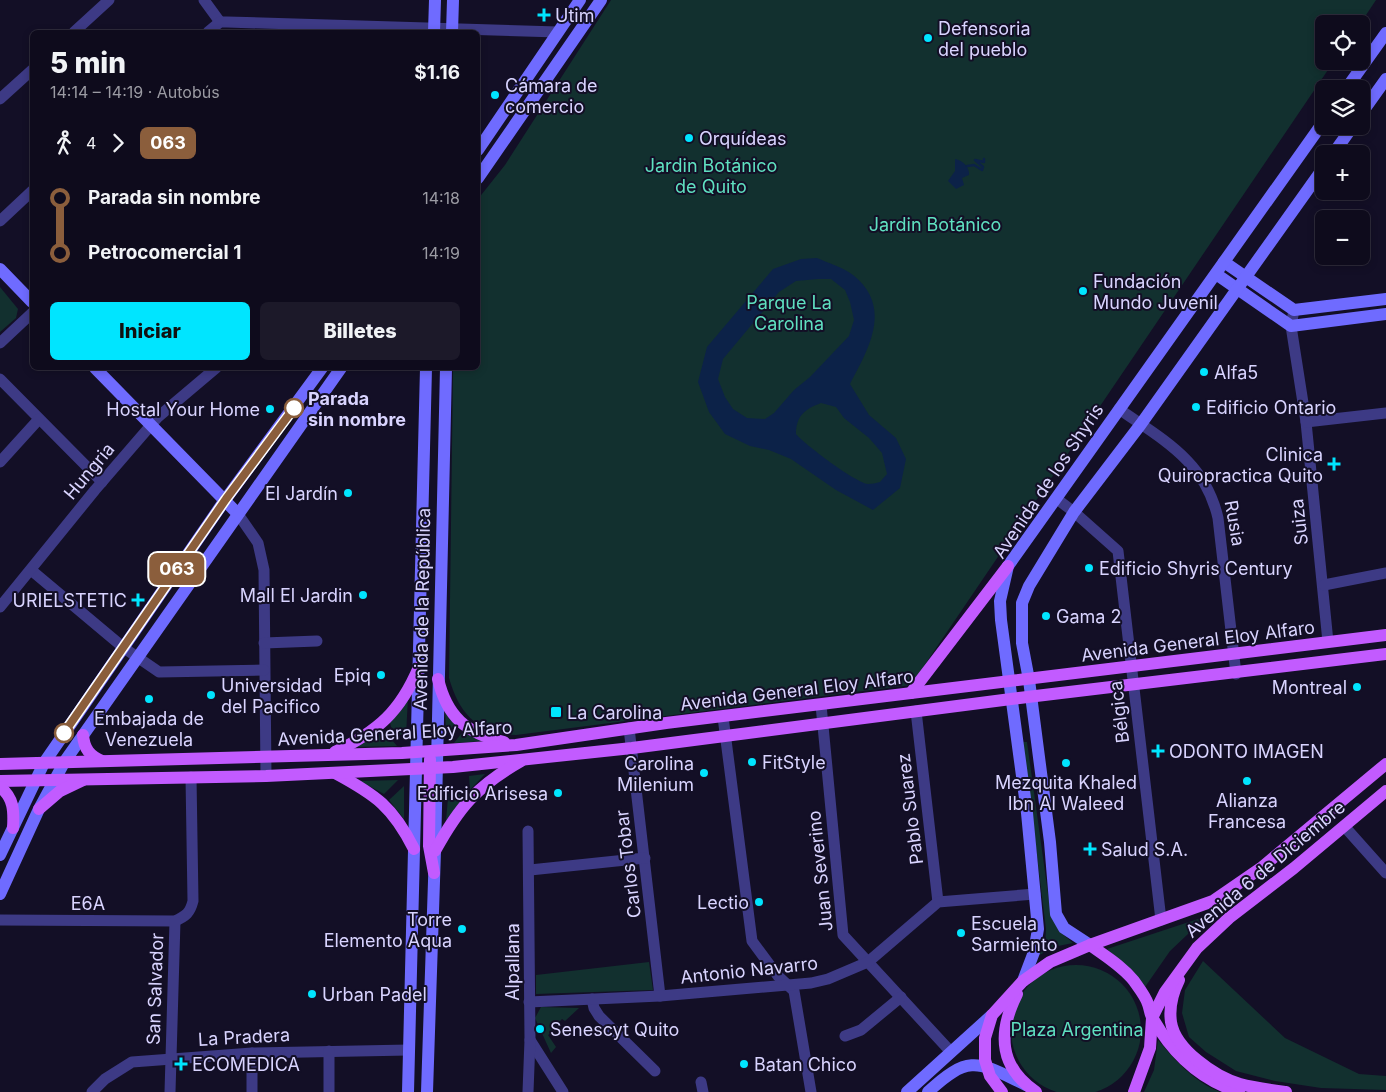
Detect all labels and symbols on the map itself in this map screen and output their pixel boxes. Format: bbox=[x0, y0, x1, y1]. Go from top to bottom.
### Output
place label: Utim bbox=[555, 5, 594, 26]
marker: Utim bbox=[537, 8, 551, 22]
place label: Defensoria del pueblo bbox=[938, 18, 1031, 60]
marker: Defensoria del pueblo bbox=[922, 32, 934, 44]
place label: Cámara de comercio bbox=[505, 75, 598, 117]
marker: Cámara de comercio bbox=[489, 89, 501, 101]
place label: Orquídeas bbox=[699, 128, 787, 149]
marker: Orquídeas bbox=[683, 132, 695, 144]
park label: Jardin Botánico de Quito bbox=[645, 155, 777, 197]
park label: Jardin Botánico bbox=[869, 214, 1001, 235]
place label: Fundación Mundo Juvenil bbox=[1093, 271, 1218, 313]
marker: Fundación Mundo Juvenil bbox=[1077, 285, 1089, 297]
park label: Parque La Carolina bbox=[746, 292, 832, 334]
place label: Alfa5 bbox=[1214, 362, 1258, 383]
marker: Alfa5 bbox=[1198, 366, 1210, 378]
place label: Parada sin nombre bbox=[308, 388, 406, 430]
place label: Edificio Ontario bbox=[1206, 397, 1336, 418]
marker: Parada sin nombre bbox=[284, 398, 304, 418]
place label: Hostal Your Home bbox=[106, 399, 260, 420]
street label: Avenida de los Shyris bbox=[988, 400, 1108, 562]
marker: Edificio Ontario bbox=[1190, 401, 1202, 413]
marker: Hostal Your Home bbox=[264, 403, 276, 415]
street label: Hungria bbox=[59, 439, 119, 503]
place label: Clinica Quiropractica Quito bbox=[1158, 444, 1323, 486]
marker: Clinica Quiropractica Quito bbox=[1327, 457, 1341, 471]
place label: El Jardín bbox=[265, 483, 338, 504]
marker: El Jardín bbox=[342, 487, 354, 499]
street label: Rusia bbox=[1221, 498, 1249, 548]
street label: Suiza bbox=[1286, 498, 1312, 546]
street label: Avenida de la República bbox=[410, 508, 434, 710]
line badge: 063 bbox=[148, 553, 206, 585]
place label: Edificio Shyris Century bbox=[1099, 558, 1293, 579]
marker: Edificio Shyris Century bbox=[1083, 562, 1095, 574]
place label: Mall El Jardin bbox=[240, 585, 353, 606]
marker: Mall El Jardin bbox=[357, 589, 369, 601]
place label: URIELSTETIC bbox=[13, 590, 127, 611]
marker: URIELSTETIC bbox=[131, 593, 145, 607]
place label: Gama 2 bbox=[1056, 606, 1121, 627]
marker: Gama 2 bbox=[1040, 610, 1052, 622]
street label: Avenida General Eloy Alfaro bbox=[1080, 616, 1316, 666]
place label: Epiq bbox=[334, 665, 371, 686]
street label: Avenida General Eloy Alfaro bbox=[679, 665, 915, 715]
marker: Epiq bbox=[375, 669, 387, 681]
place label: Universidad del Pacifico bbox=[221, 675, 322, 717]
place label: Montreal bbox=[1272, 677, 1347, 698]
street label: Bélgica bbox=[1105, 680, 1133, 744]
marker: Montreal bbox=[1351, 681, 1363, 693]
marker: Universidad del Pacifico bbox=[205, 689, 217, 701]
marker: Embajada de Venezuela bbox=[143, 693, 155, 705]
place label: La Carolina bbox=[567, 702, 662, 723]
marker: La Carolina bbox=[549, 705, 563, 719]
place label: Embajada de Venezuela bbox=[94, 708, 204, 750]
street label: Avenida General Eloy Alfaro bbox=[277, 716, 513, 750]
unlabelled marker bbox=[54, 723, 74, 743]
place label: ODONTO IMAGEN bbox=[1169, 741, 1324, 762]
marker: ODONTO IMAGEN bbox=[1151, 744, 1165, 758]
place label: FitStyle bbox=[762, 752, 826, 773]
street label: Pablo Suarez bbox=[893, 752, 927, 866]
place label: Carolina Milenium bbox=[617, 753, 694, 795]
marker: FitStyle bbox=[746, 756, 758, 768]
marker: Mezquita Khaled Ibn Al Waleed bbox=[1060, 757, 1072, 769]
marker: Carolina Milenium bbox=[698, 767, 710, 779]
place label: Mezquita Khaled Ibn Al Waleed bbox=[995, 772, 1137, 814]
marker: Alianza Francesa bbox=[1241, 775, 1253, 787]
place label: Edificio Arisesa bbox=[417, 783, 548, 804]
marker: Edificio Arisesa bbox=[552, 787, 564, 799]
place label: Alianza Francesa bbox=[1208, 790, 1286, 832]
street label: Avenida 6 de Diciembre bbox=[1181, 796, 1349, 942]
street label: Carlos Tobar bbox=[611, 808, 645, 919]
street label: Juan Severino bbox=[803, 809, 837, 933]
place label: Salud S.A. bbox=[1101, 839, 1188, 860]
marker: Salud S.A. bbox=[1083, 842, 1097, 856]
place label: Lectio bbox=[697, 892, 749, 913]
street label: E6A bbox=[71, 893, 105, 914]
marker: Lectio bbox=[753, 896, 765, 908]
place label: Torre Elemento Aqua bbox=[324, 909, 452, 951]
place label: Escuela Sarmiento bbox=[971, 913, 1057, 955]
marker: Torre Elemento Aqua bbox=[456, 923, 468, 935]
street label: Alpallana bbox=[502, 923, 523, 1001]
marker: Escuela Sarmiento bbox=[955, 927, 967, 939]
street label: San Salvador bbox=[143, 932, 167, 1045]
street label: Antonio Navarro bbox=[679, 952, 819, 988]
place label: Urban Padel bbox=[322, 984, 427, 1005]
marker: Urban Padel bbox=[306, 988, 318, 1000]
place label: Senescyt Quito bbox=[550, 1019, 679, 1040]
park label: Plaza Argentina bbox=[1010, 1019, 1144, 1040]
marker: Senescyt Quito bbox=[534, 1023, 546, 1035]
street label: La Pradera bbox=[197, 1024, 291, 1050]
place label: ECOMEDICA bbox=[192, 1054, 300, 1075]
place label: Batan Chico bbox=[754, 1054, 857, 1075]
marker: ECOMEDICA bbox=[174, 1057, 188, 1071]
marker: Batan Chico bbox=[738, 1058, 750, 1070]

